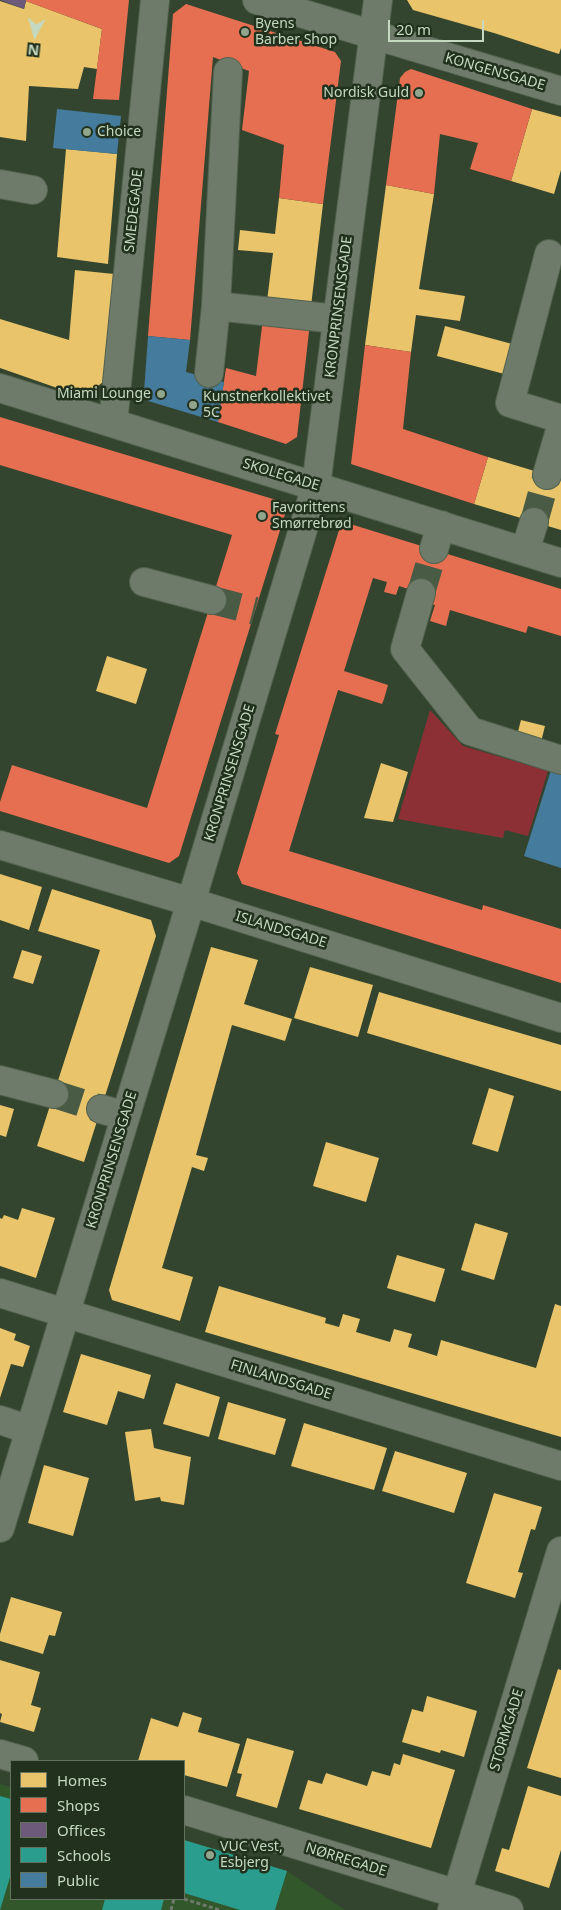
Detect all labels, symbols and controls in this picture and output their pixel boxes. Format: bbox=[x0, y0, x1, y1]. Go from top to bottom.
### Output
north arrow bbox=[10, 10, 60, 60]
scale bar bbox=[391, 10, 487, 42]
place label: Byens Barber Shop bbox=[255, 16, 337, 48]
text: 20 m bbox=[396, 19, 431, 39]
marker: Byens Barber Shop bbox=[239, 26, 251, 38]
text: N bbox=[27, 40, 40, 60]
street label: KONGENSGADE bbox=[443, 50, 547, 94]
place label: Nordisk Guld bbox=[323, 85, 409, 101]
marker: Nordisk Guld bbox=[413, 87, 425, 99]
place label: Choice bbox=[97, 124, 141, 140]
marker: Choice bbox=[81, 126, 93, 138]
street label: SMEDEGADE bbox=[121, 169, 147, 253]
street label: KRONPRINSENSGADE bbox=[322, 235, 356, 379]
place label: Miami Lounge bbox=[57, 386, 151, 402]
marker: Miami Lounge bbox=[155, 388, 167, 400]
place label: Kunstnerkollektivet 5C bbox=[203, 389, 330, 422]
marker: Kunstnerkollektivet 5C bbox=[187, 399, 199, 411]
street label: SKOLEGADE bbox=[241, 455, 321, 495]
place label: Favorittens Smørrebrød bbox=[272, 500, 352, 532]
marker: Favorittens Smørrebrød bbox=[256, 510, 268, 522]
street label: KRONPRINSENSGADE bbox=[201, 702, 259, 844]
street label: ISLANDSGADE bbox=[233, 908, 329, 952]
street label: KRONPRINSENSGADE bbox=[83, 1089, 141, 1231]
street label: FINLANDSGADE bbox=[229, 1357, 333, 1403]
street label: STORMGADE bbox=[487, 1687, 527, 1773]
legend bbox=[10, 1760, 185, 1900]
text: Homes bbox=[57, 1770, 107, 1790]
text: Shops bbox=[57, 1795, 100, 1815]
text: Offices bbox=[57, 1820, 106, 1840]
place label: VUC Vest, Esbjerg bbox=[220, 1839, 283, 1871]
street label: NØRREGADE bbox=[303, 1840, 389, 1880]
text: Schools bbox=[57, 1845, 111, 1865]
marker: VUC Vest, Esbjerg bbox=[204, 1849, 216, 1861]
text: Public bbox=[57, 1870, 100, 1890]

